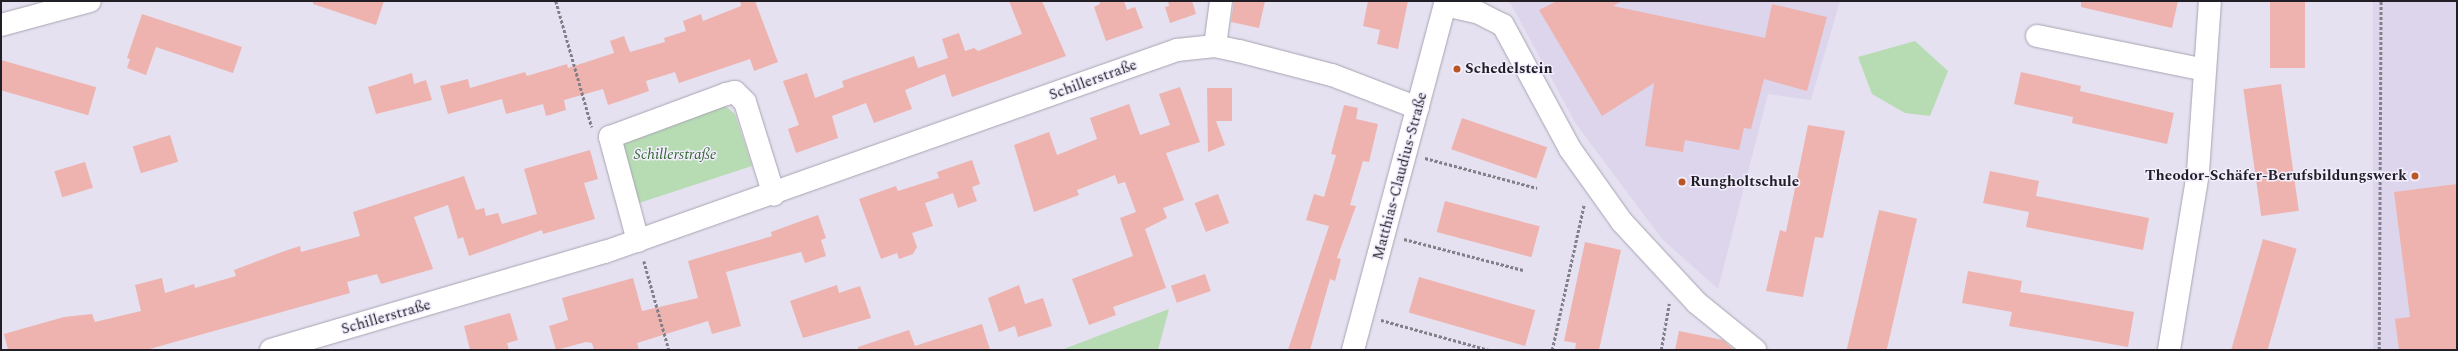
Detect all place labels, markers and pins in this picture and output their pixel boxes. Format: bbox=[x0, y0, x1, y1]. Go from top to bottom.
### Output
place label: Schedelstein bbox=[1465, 60, 1553, 78]
marker: Schedelstein bbox=[1452, 64, 1462, 74]
place label: Theodor-Schäfer-Berufsbildungswerk bbox=[2145, 167, 2407, 185]
marker: Theodor-Schäfer-Berufsbildungswerk bbox=[2410, 171, 2420, 181]
place label: Rungholtschule bbox=[1690, 173, 1799, 191]
marker: Rungholtschule bbox=[1677, 177, 1687, 187]

